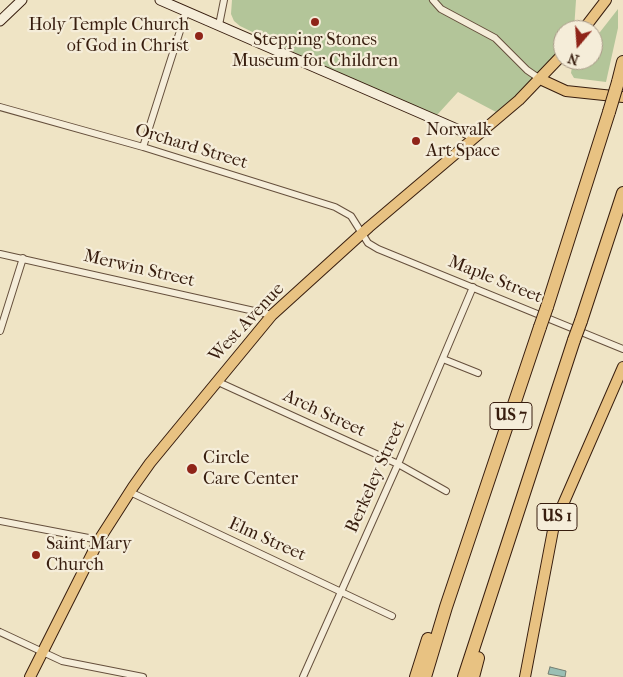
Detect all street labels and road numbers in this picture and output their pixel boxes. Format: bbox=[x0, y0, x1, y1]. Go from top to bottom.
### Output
street label: Orchard Street bbox=[132, 120, 250, 174]
street label: Merwin Street bbox=[81, 246, 197, 292]
street label: Maple Street bbox=[445, 251, 545, 309]
street label: West Avenue bbox=[205, 279, 289, 367]
street label: Arch Street bbox=[279, 385, 369, 443]
road number: US 7 bbox=[490, 402, 532, 430]
street label: Berkeley Street bbox=[342, 418, 410, 536]
road number: US 1 bbox=[537, 504, 577, 530]
street label: Elm Street bbox=[225, 513, 309, 567]

